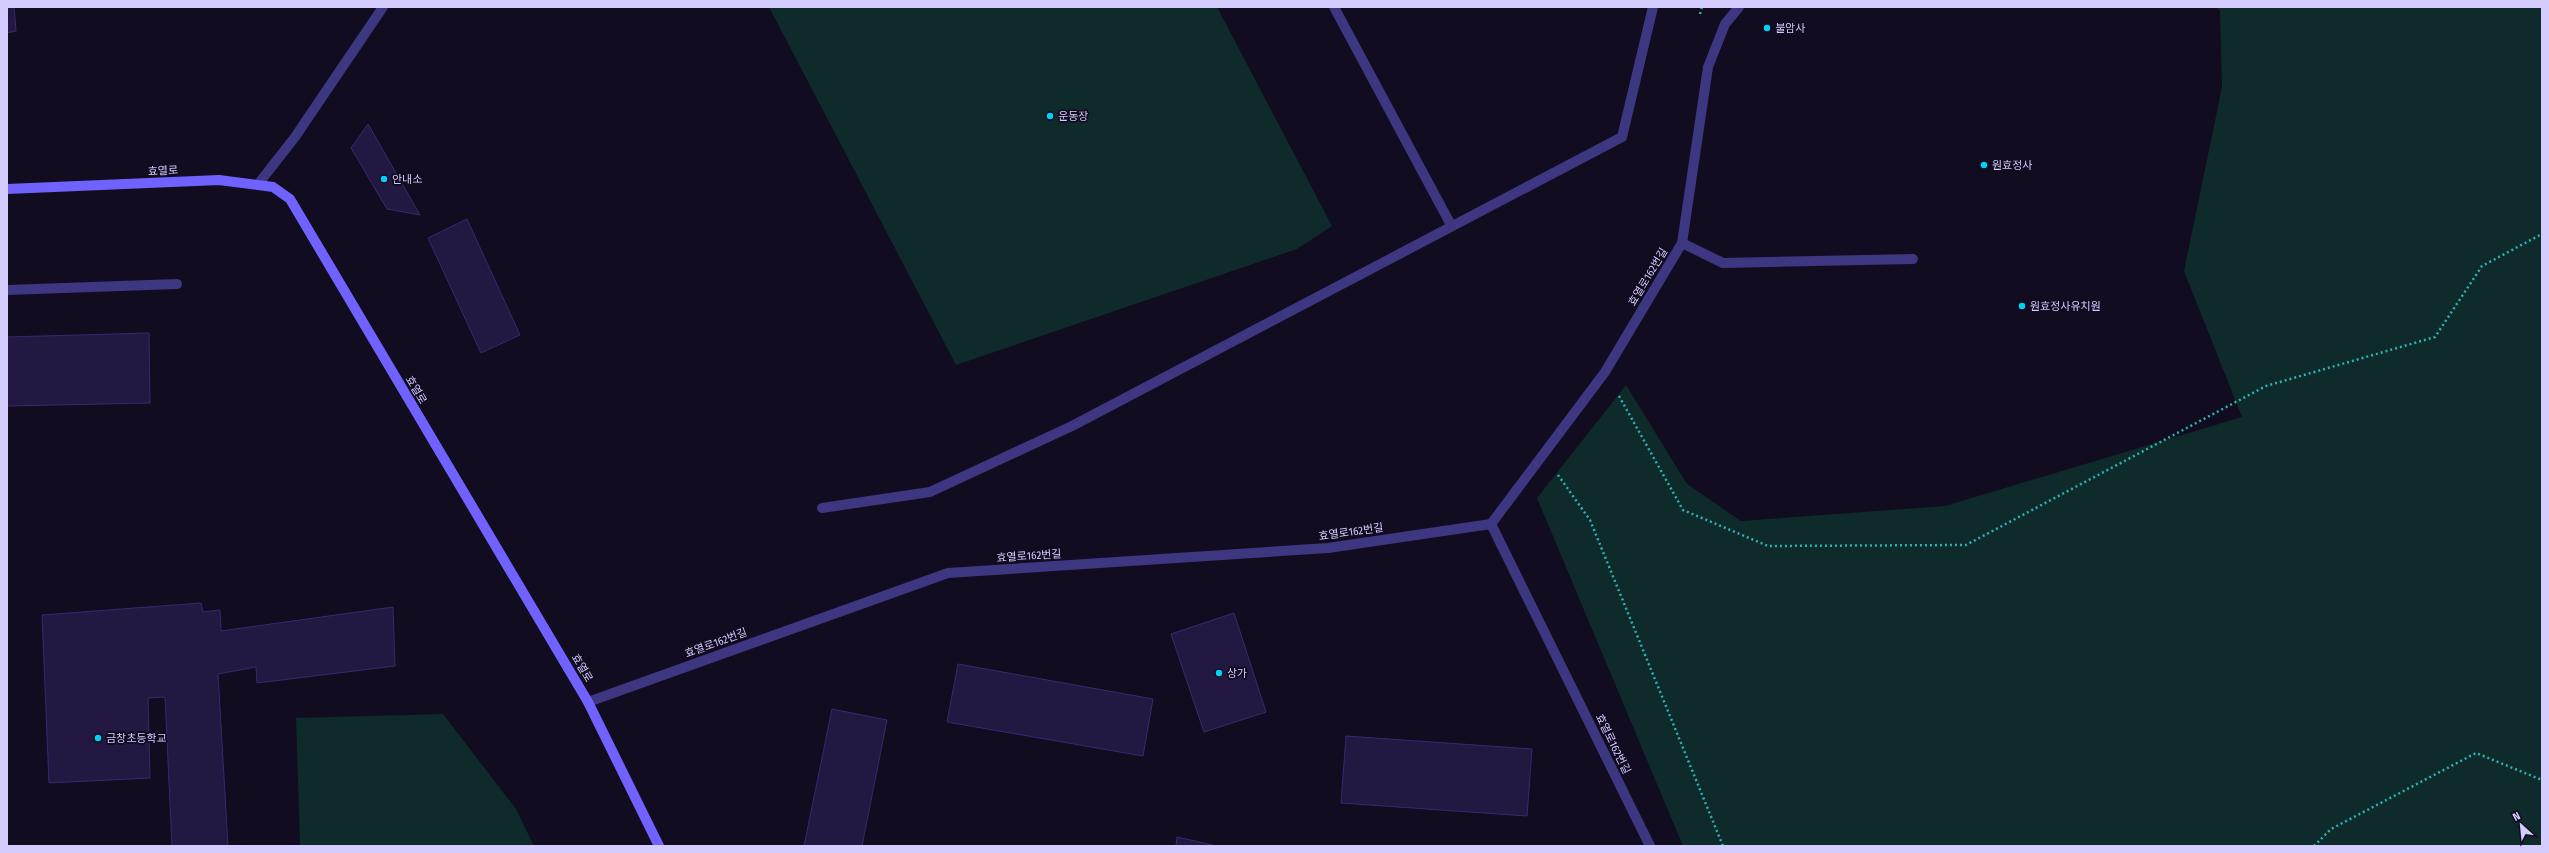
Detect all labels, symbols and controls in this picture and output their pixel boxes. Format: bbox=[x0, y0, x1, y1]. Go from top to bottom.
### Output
place label: 불암사 bbox=[1775, 22, 1805, 35]
marker: 불암사 bbox=[1762, 23, 1772, 33]
place label: 운동장 bbox=[1058, 110, 1088, 123]
marker: 운동장 bbox=[1045, 111, 1055, 121]
place label: 원효정사 bbox=[1992, 159, 2032, 172]
marker: 원효정사 bbox=[1979, 160, 1989, 170]
street label: 효열로 bbox=[147, 164, 179, 178]
place label: 안내소 bbox=[392, 173, 422, 186]
marker: 안내소 bbox=[379, 174, 389, 184]
street label: 효열로162번길 bbox=[1626, 246, 1670, 308]
place label: 원효정사유치원 bbox=[2030, 300, 2101, 313]
marker: 원효정사유치원 bbox=[2017, 301, 2027, 311]
street label: 효열로 bbox=[403, 374, 429, 406]
street label: 효열로162번길 bbox=[1318, 521, 1384, 543]
street label: 효열로162번길 bbox=[996, 547, 1062, 565]
street label: 효열로162번길 bbox=[683, 626, 749, 660]
street label: 효열로 bbox=[569, 652, 595, 684]
place label: 상가 bbox=[1227, 667, 1247, 680]
marker: 상가 bbox=[1214, 668, 1224, 678]
street label: 효열로162번길 bbox=[1593, 712, 1633, 776]
place label: 금창초등학교 bbox=[106, 732, 167, 745]
marker: 금창초등학교 bbox=[93, 733, 103, 743]
north arrow bbox=[2501, 805, 2541, 845]
text: N bbox=[2511, 809, 2523, 824]

